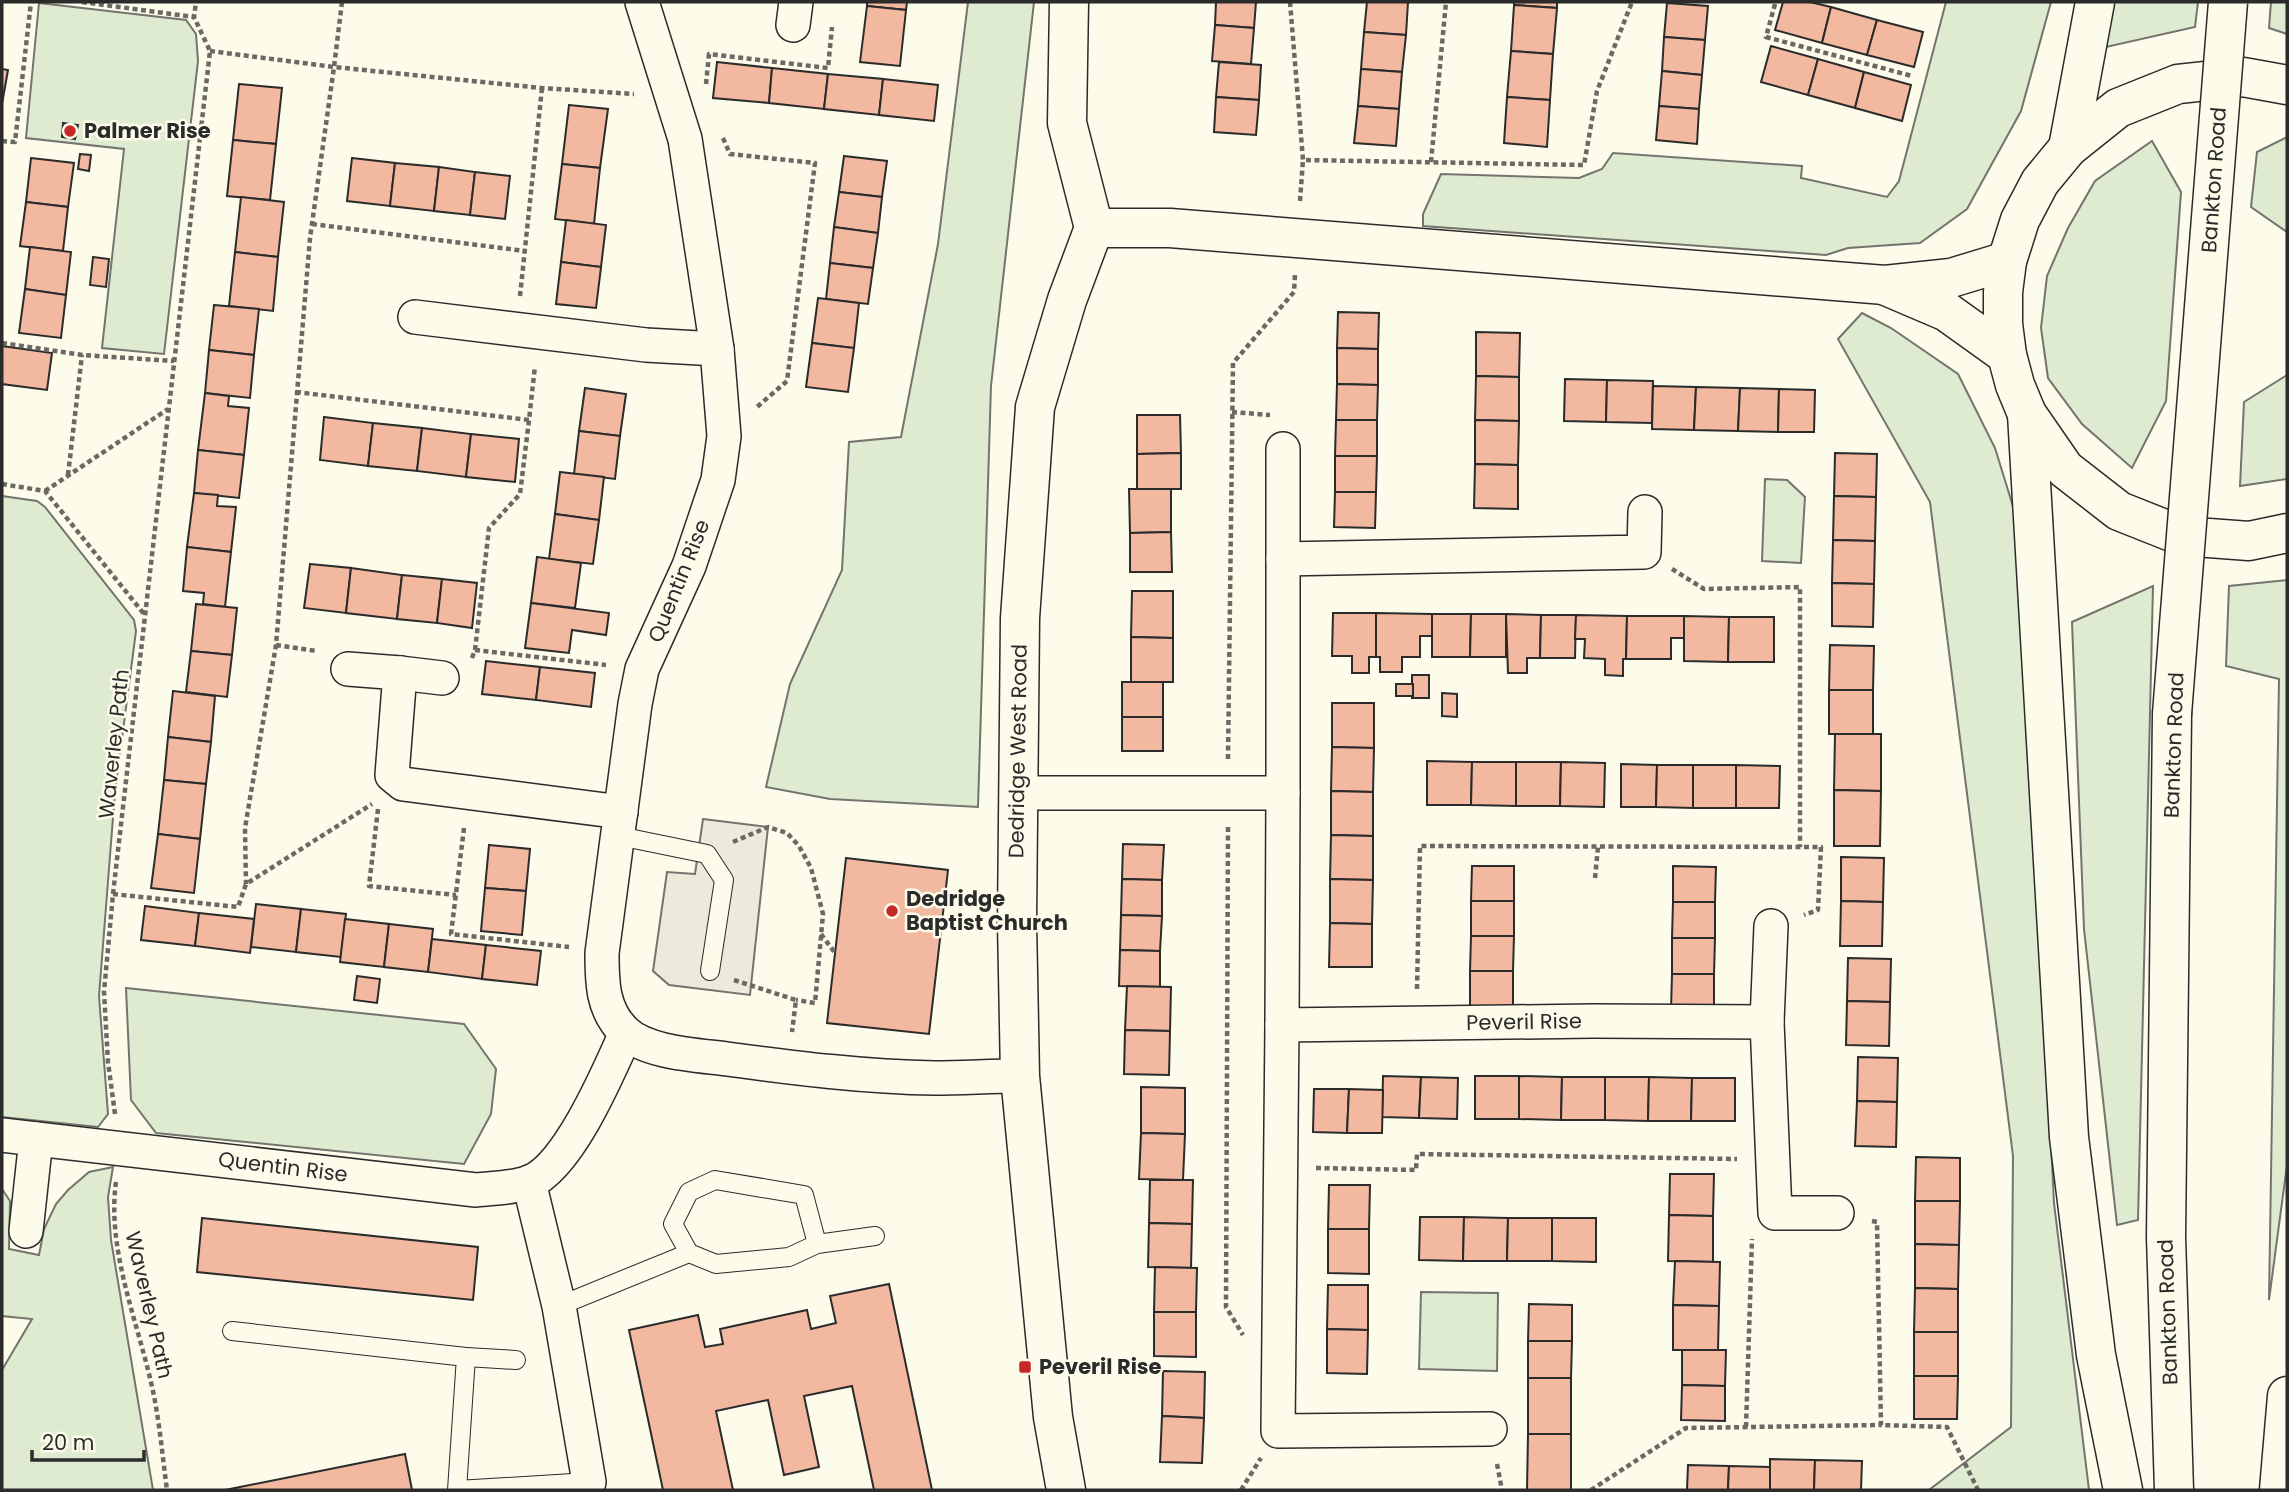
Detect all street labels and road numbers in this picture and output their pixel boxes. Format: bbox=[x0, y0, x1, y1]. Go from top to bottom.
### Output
street label: Bankton Road bbox=[2194, 106, 2233, 254]
street label: Quentin Rise bbox=[641, 515, 716, 647]
street label: Dedridge West Road bbox=[1001, 644, 1034, 858]
street label: Waverley Path bbox=[91, 668, 136, 820]
street label: Bankton Road bbox=[2156, 671, 2191, 818]
street label: Peveril Rise bbox=[1466, 1006, 1582, 1037]
street label: Quentin Rise bbox=[217, 1144, 349, 1189]
street label: Waverley Path bbox=[118, 1228, 181, 1381]
street label: Bankton Road bbox=[2150, 1239, 2185, 1386]

